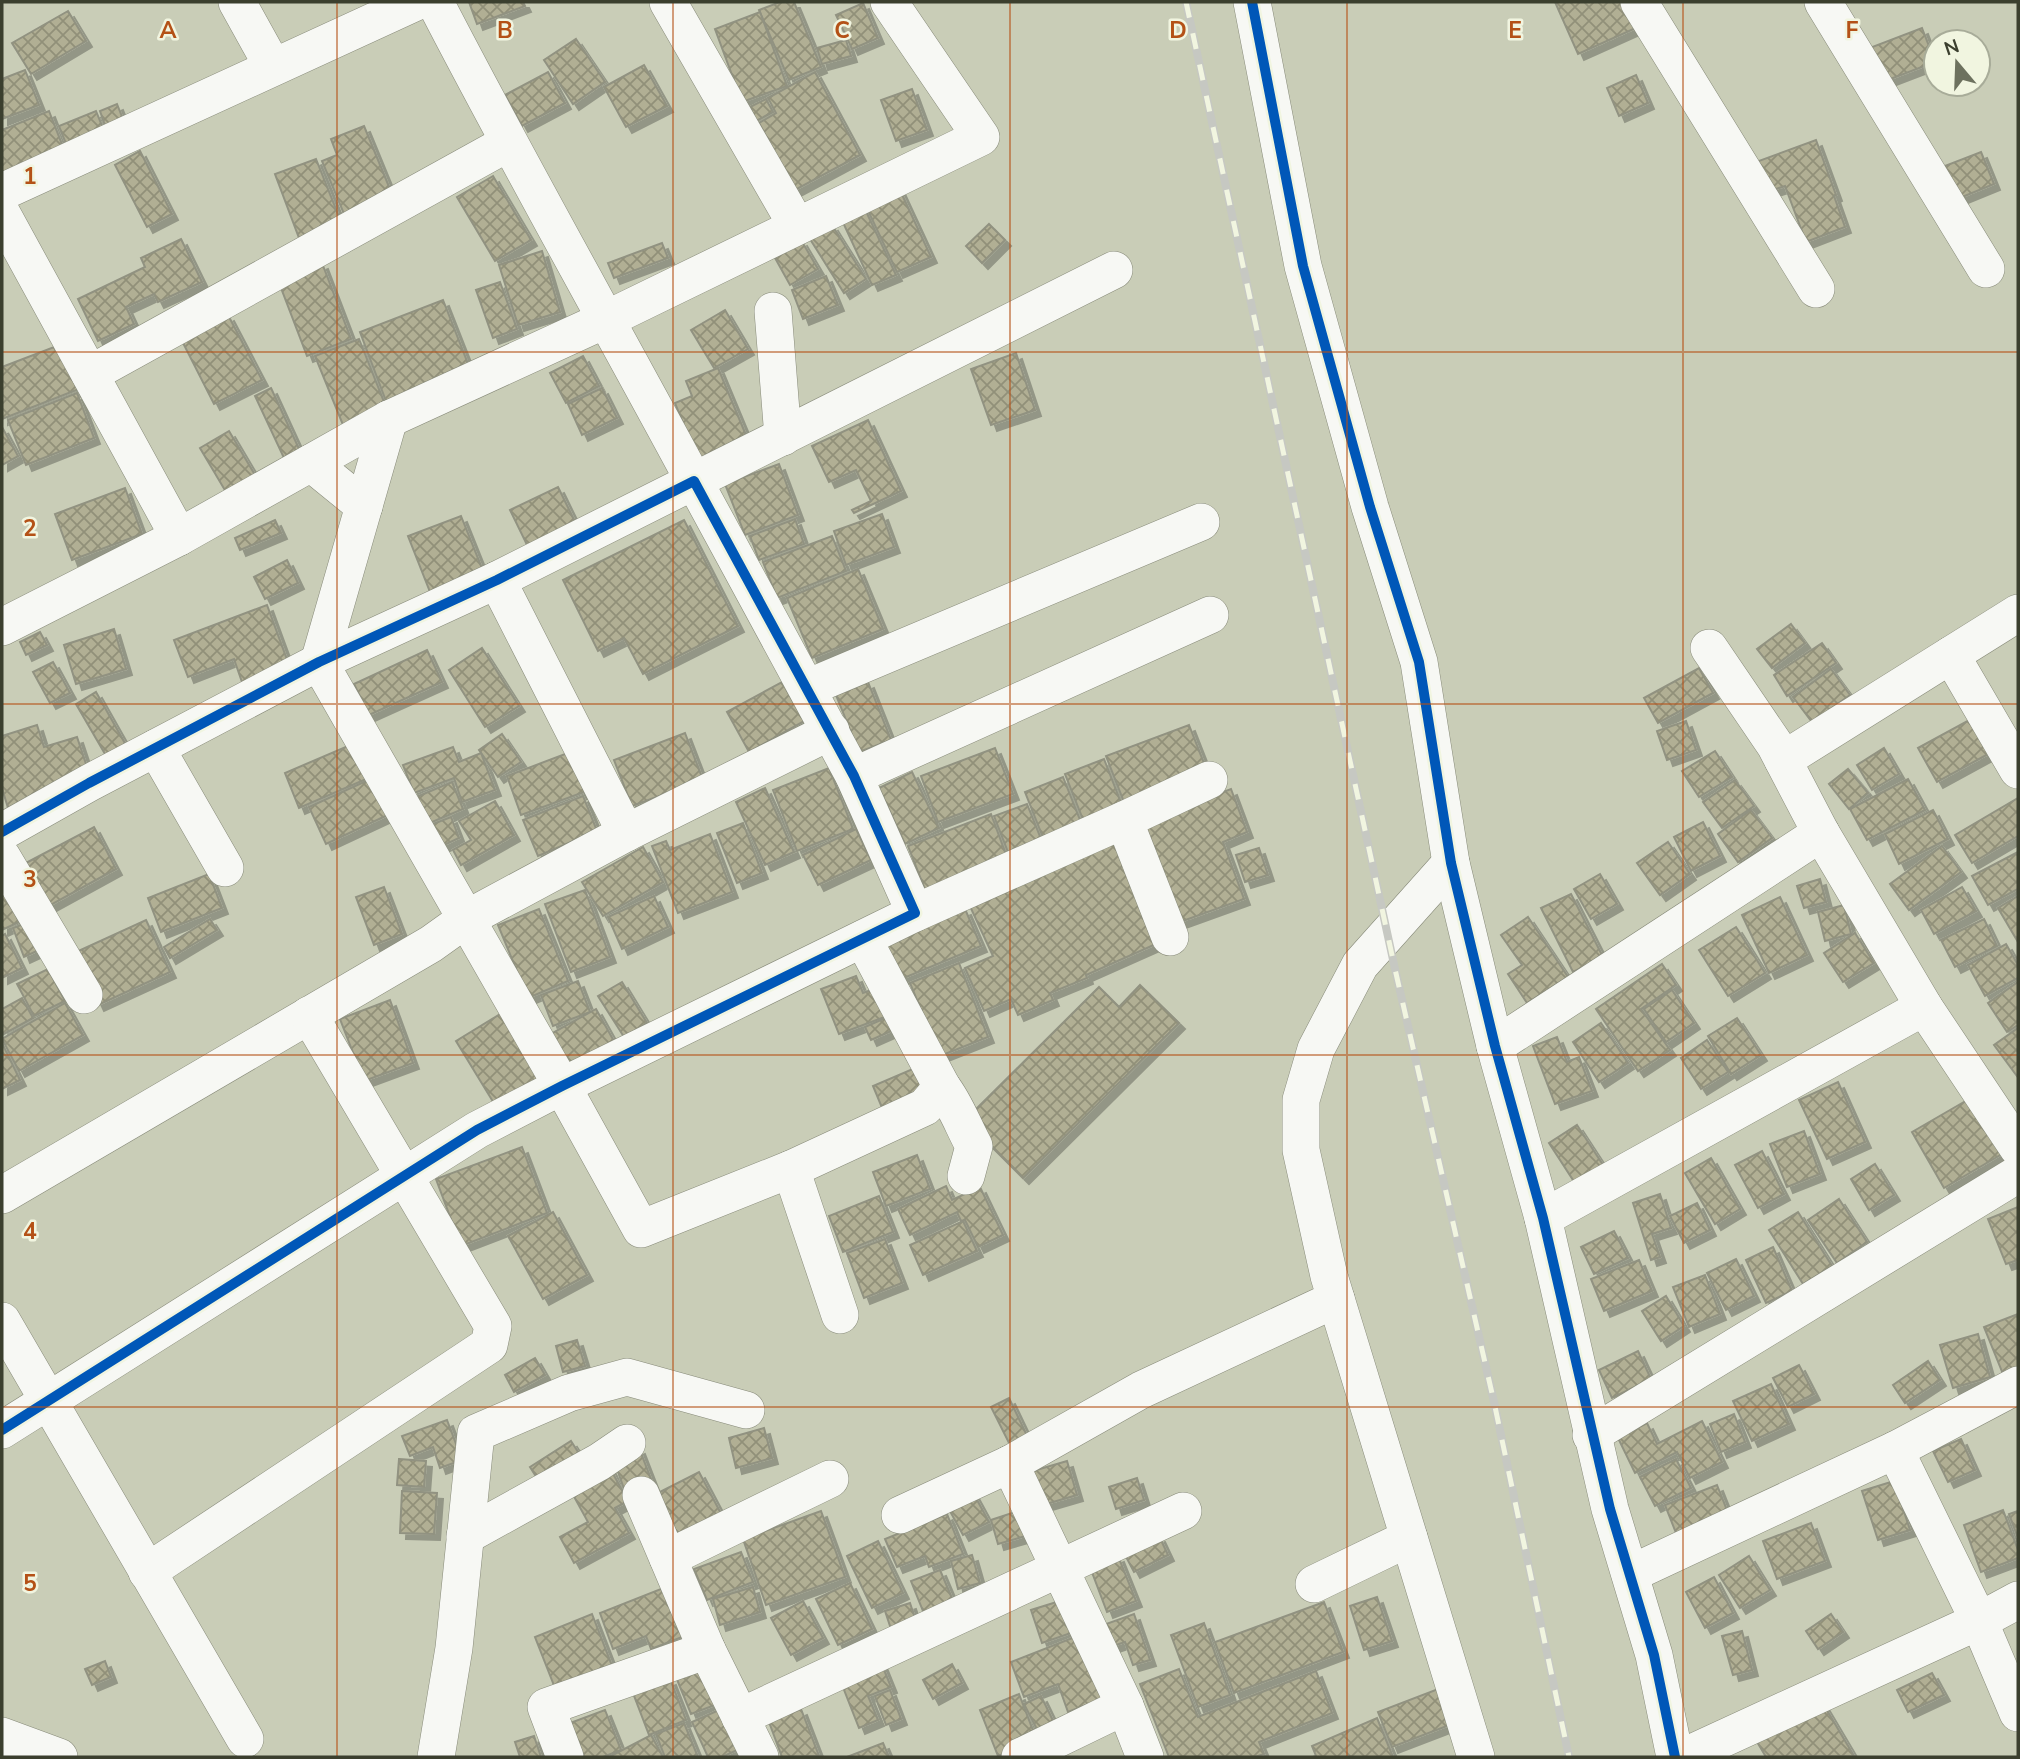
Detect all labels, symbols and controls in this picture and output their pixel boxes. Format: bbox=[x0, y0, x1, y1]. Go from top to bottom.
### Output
text: A bbox=[159, 15, 177, 46]
text: B bbox=[497, 15, 513, 46]
text: C bbox=[834, 15, 850, 46]
text: D bbox=[1169, 15, 1187, 46]
text: E bbox=[1508, 15, 1522, 46]
text: F bbox=[1846, 15, 1859, 46]
north arrow bbox=[1922, 28, 1992, 98]
text: N bbox=[1941, 33, 1963, 62]
text: 1 bbox=[23, 161, 37, 192]
text: 2 bbox=[23, 513, 37, 544]
text: 3 bbox=[23, 864, 37, 895]
text: 4 bbox=[23, 1216, 37, 1247]
text: 5 bbox=[23, 1568, 37, 1599]

